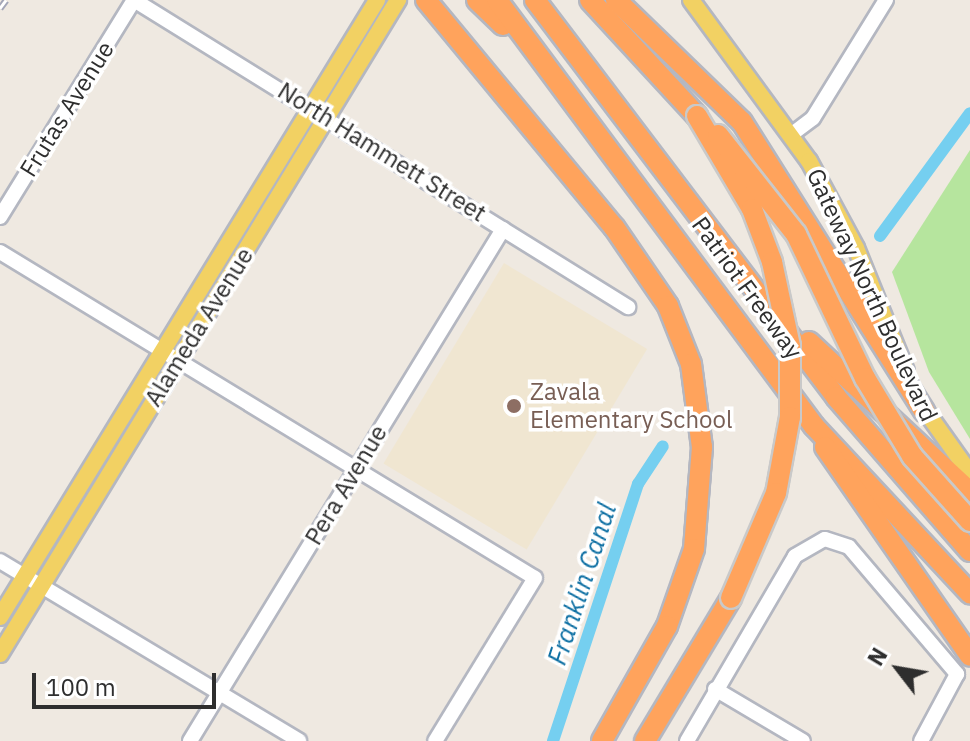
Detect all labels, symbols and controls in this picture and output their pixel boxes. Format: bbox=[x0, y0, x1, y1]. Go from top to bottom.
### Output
street label: Frutas Avenue bbox=[14, 36, 120, 182]
street label: North Hammett Street bbox=[273, 76, 491, 228]
street label: Gateway North Boulevard bbox=[801, 164, 943, 426]
street label: Patriot Freeway bbox=[686, 211, 808, 365]
street label: Alameda Avenue bbox=[139, 242, 259, 412]
place label: Zavala Elementary School bbox=[530, 378, 732, 434]
marker: Zavala Elementary School bbox=[505, 397, 523, 415]
street label: Pera Avenue bbox=[299, 420, 393, 550]
water label: Franklin Canal bbox=[541, 499, 623, 669]
north arrow bbox=[858, 629, 938, 709]
text: N bbox=[860, 642, 894, 671]
scale bar bbox=[36, 657, 220, 707]
text: 100 m bbox=[46, 671, 116, 703]

